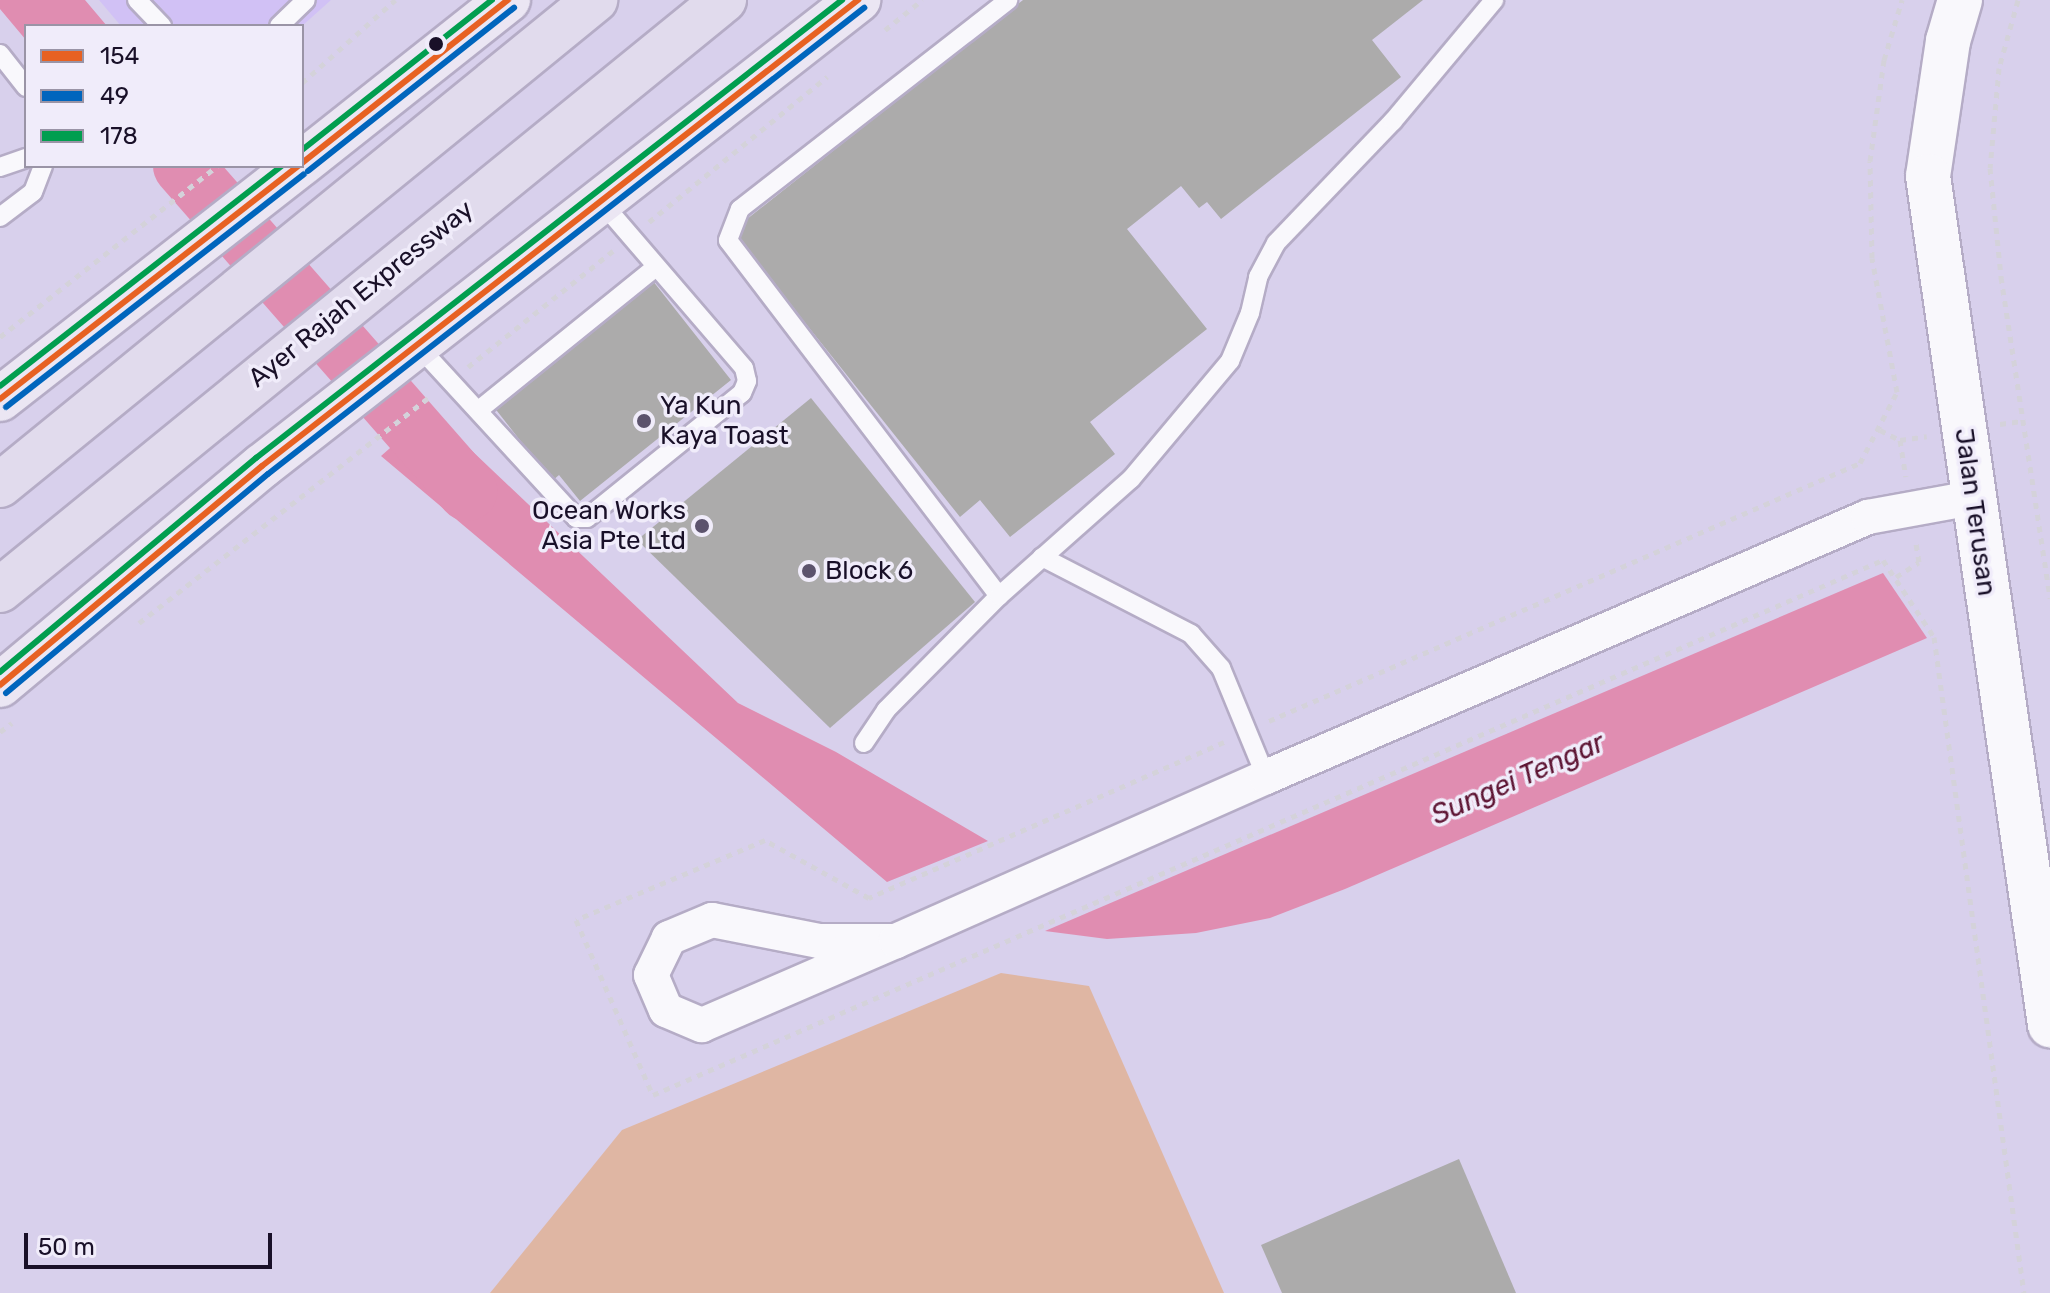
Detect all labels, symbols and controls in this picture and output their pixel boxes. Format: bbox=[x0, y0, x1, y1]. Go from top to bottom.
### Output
legend bbox=[24, 24, 304, 168]
unlabelled marker bbox=[428, 36, 444, 52]
text: 154 bbox=[100, 42, 139, 70]
text: 49 bbox=[100, 82, 129, 110]
text: 178 bbox=[100, 122, 138, 150]
street label: Ayer Rajah Expressway bbox=[242, 194, 480, 394]
place label: Ya Kun Kaya Toast bbox=[660, 390, 789, 452]
marker: Ya Kun Kaya Toast bbox=[635, 412, 653, 430]
street label: Jalan Terusan bbox=[1948, 426, 2002, 598]
place label: Ocean Works Asia Pte Ltd bbox=[531, 495, 686, 556]
marker: Ocean Works Asia Pte Ltd bbox=[693, 517, 711, 535]
place label: Block 6 bbox=[825, 555, 913, 587]
marker: Block 6 bbox=[800, 562, 818, 580]
water label: Sungei Tengar bbox=[1426, 726, 1610, 832]
scale bar bbox=[28, 1217, 276, 1267]
text: 50 m bbox=[38, 1233, 95, 1261]

